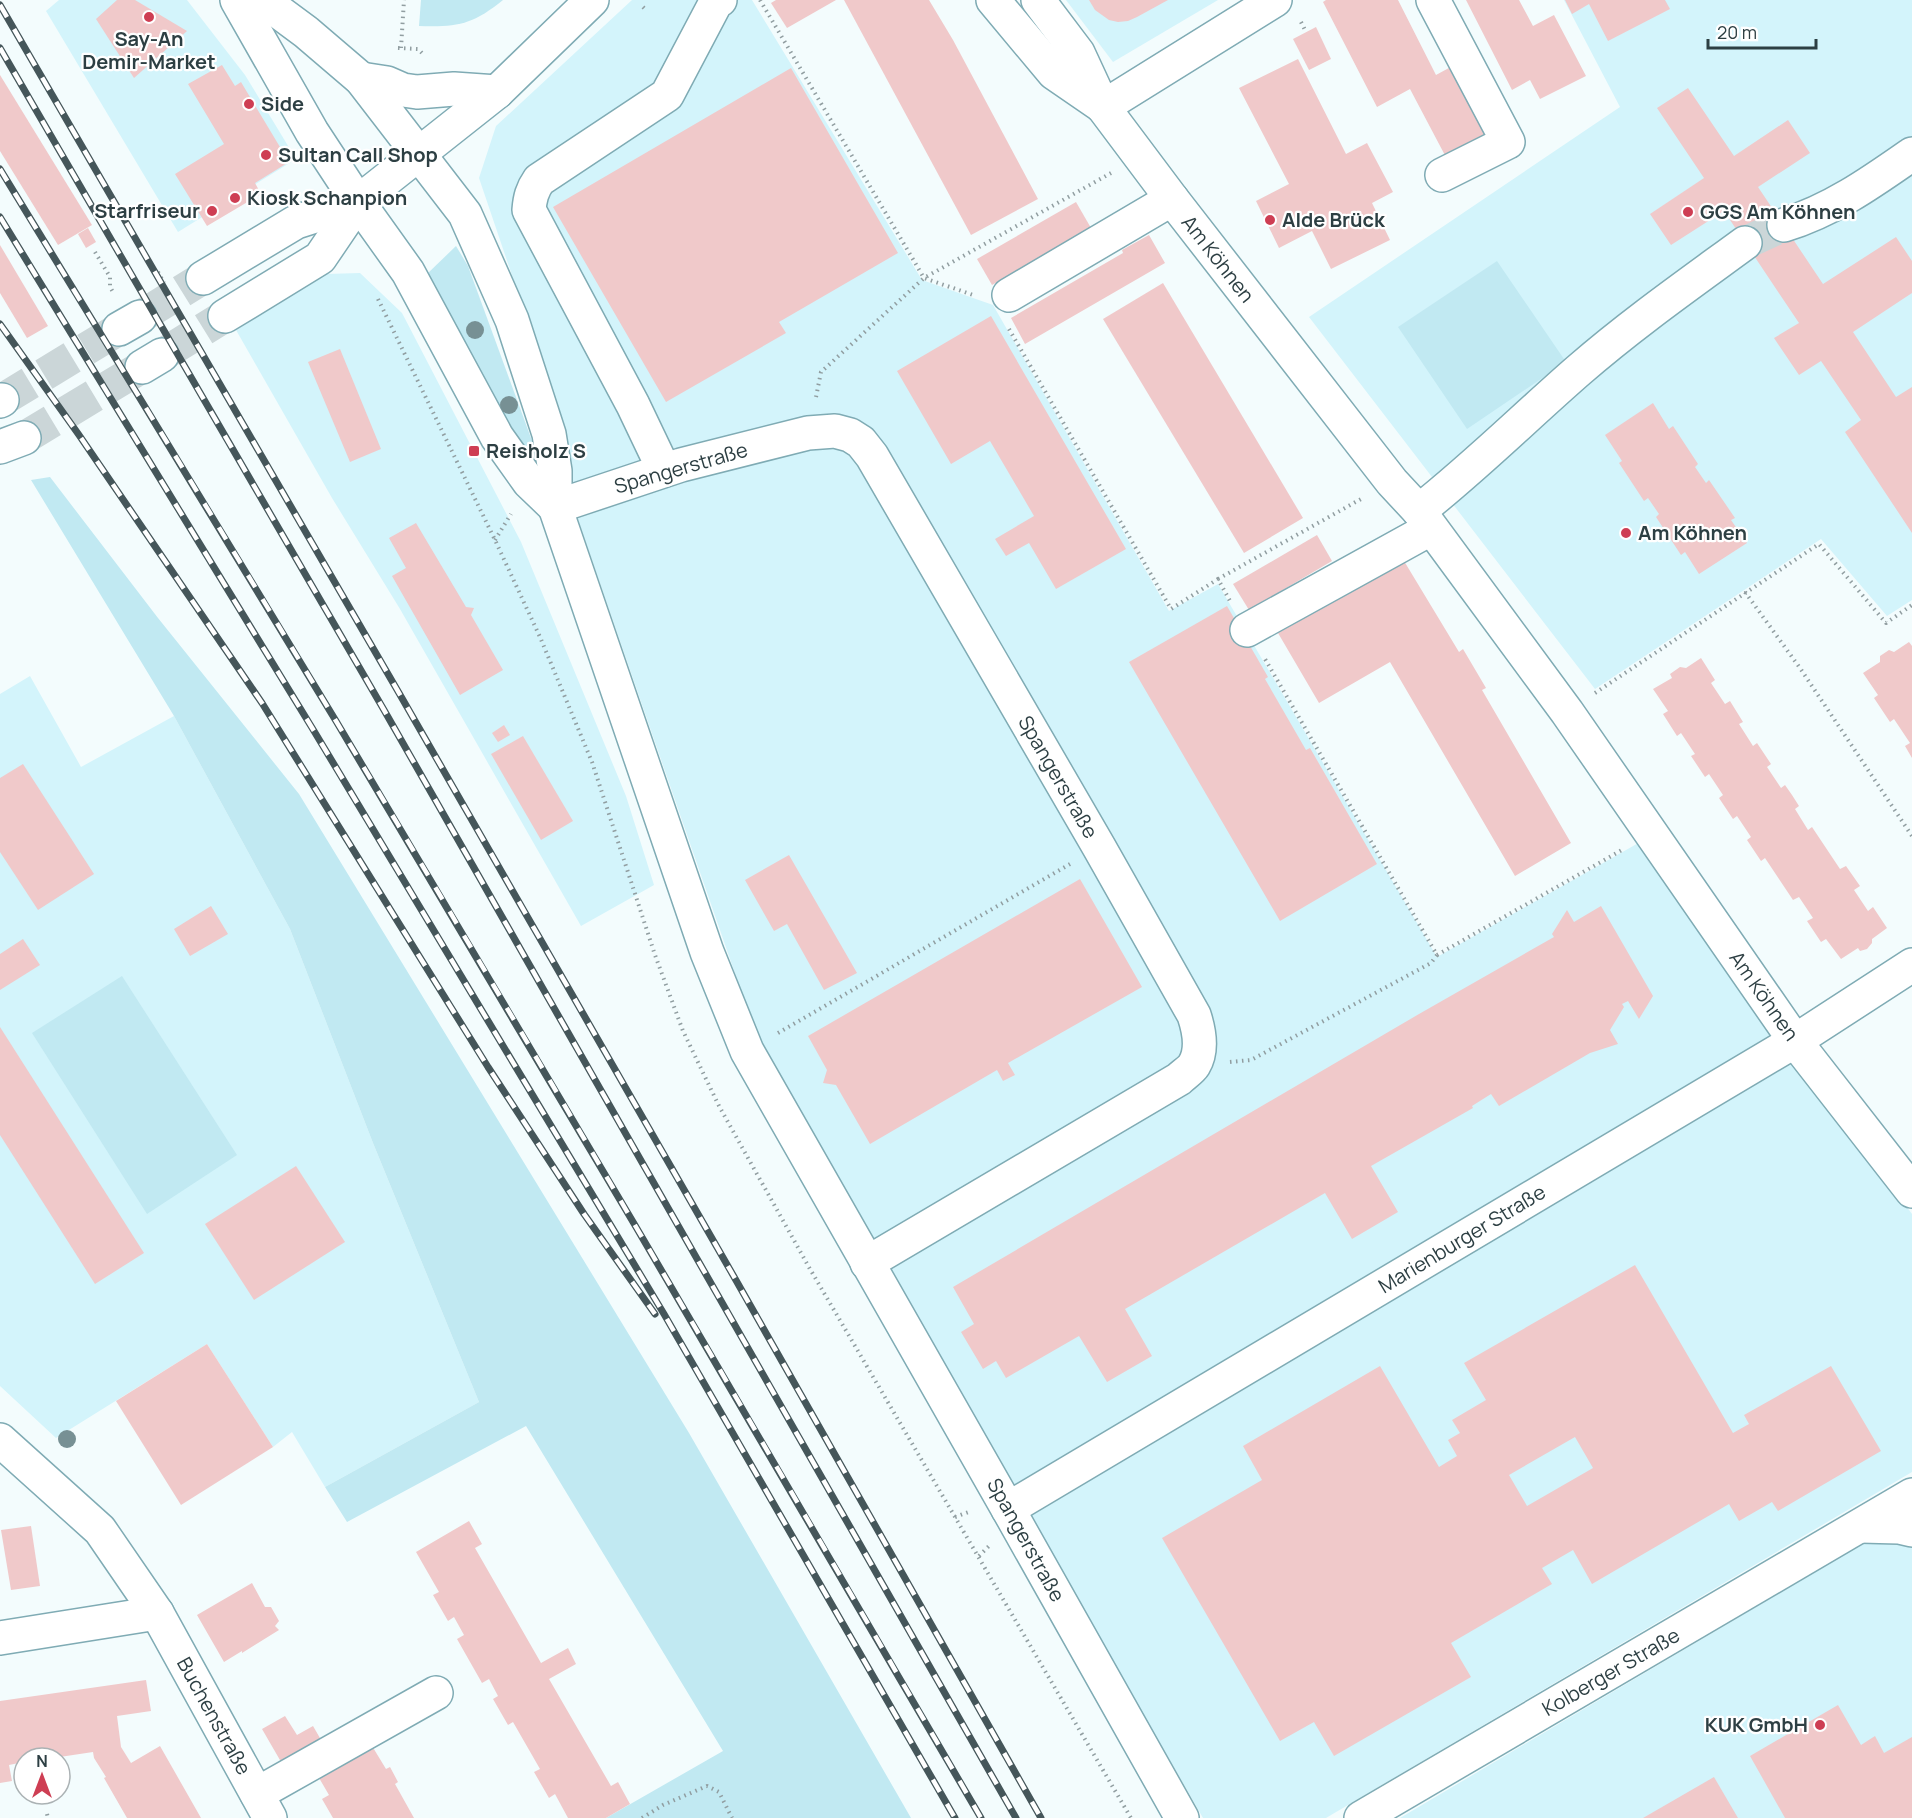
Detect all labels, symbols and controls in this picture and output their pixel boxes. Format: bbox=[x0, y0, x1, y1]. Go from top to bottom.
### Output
marker: Say-An Demir-Market bbox=[142, 10, 156, 24]
scale bar bbox=[1708, 12, 1816, 50]
text: 20 m bbox=[1717, 20, 1757, 44]
place label: Say-An Demir-Market bbox=[82, 25, 216, 75]
place label: Side bbox=[261, 90, 304, 117]
marker: Side bbox=[242, 97, 256, 111]
place label: Sultan Call Shop bbox=[278, 141, 438, 168]
marker: Sultan Call Shop bbox=[259, 148, 273, 162]
place label: Kiosk Schanpion bbox=[247, 184, 407, 211]
marker: Kiosk Schanpion bbox=[228, 191, 242, 205]
place label: Starfriseur bbox=[94, 197, 200, 224]
place label: GGS Am Köhnen bbox=[1700, 198, 1855, 225]
marker: Starfriseur bbox=[205, 204, 219, 218]
marker: GGS Am Köhnen bbox=[1681, 205, 1695, 219]
place label: Alde Brück bbox=[1282, 206, 1386, 233]
street label: Am Köhnen bbox=[1176, 210, 1261, 308]
marker: Alde Brück bbox=[1263, 213, 1277, 227]
street label: Spangerstraße bbox=[611, 436, 751, 499]
place label: Reisholz S bbox=[486, 437, 586, 464]
marker: Reisholz S bbox=[467, 444, 481, 458]
place label: Am Köhnen bbox=[1638, 519, 1747, 546]
marker: Am Köhnen bbox=[1619, 526, 1633, 540]
street label: Spangerstraße bbox=[1012, 710, 1105, 843]
street label: Am Köhnen bbox=[1724, 946, 1805, 1046]
street label: Marienburger Straße bbox=[1373, 1178, 1550, 1299]
street label: Spangerstraße bbox=[981, 1473, 1072, 1606]
street label: Kolberger Straße bbox=[1537, 1621, 1684, 1722]
street label: Buchenstraße bbox=[171, 1652, 258, 1779]
place label: KUK GmbH bbox=[1705, 1711, 1808, 1738]
marker: KUK GmbH bbox=[1813, 1718, 1827, 1732]
north arrow bbox=[12, 1746, 72, 1806]
text: N bbox=[36, 1750, 48, 1772]

